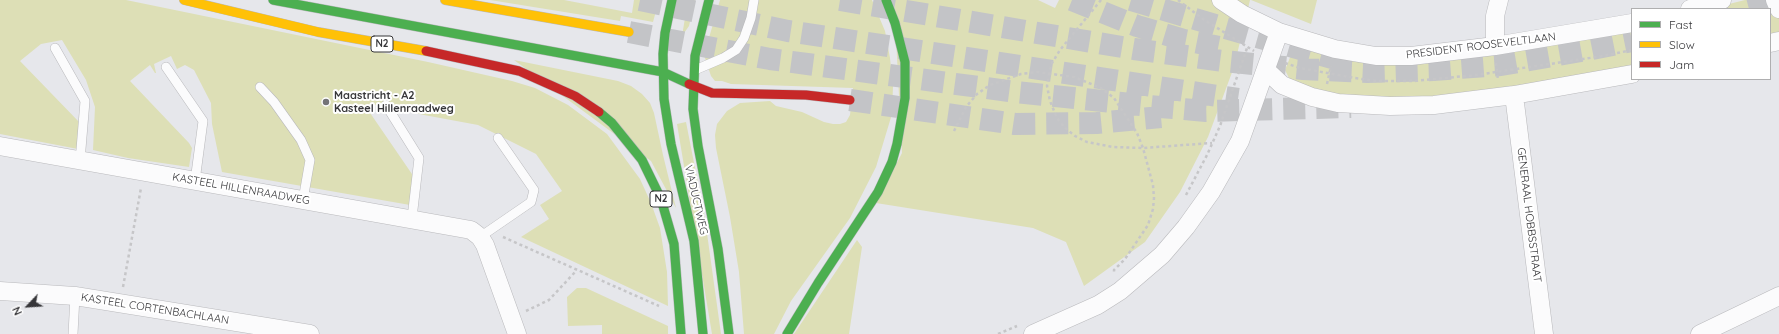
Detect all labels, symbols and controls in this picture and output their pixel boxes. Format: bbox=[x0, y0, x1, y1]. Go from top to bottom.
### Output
legend bbox=[1631, 8, 1771, 80]
text: Fast bbox=[1669, 17, 1693, 32]
street label: PRESIDENT ROOSEVELTLAAN bbox=[1405, 30, 1557, 62]
road number: N2 bbox=[371, 36, 393, 52]
text: Slow bbox=[1669, 37, 1695, 52]
text: Jam bbox=[1669, 57, 1694, 72]
place label: Maastricht - A2 Kasteel Hillenraadweg bbox=[334, 89, 454, 115]
marker: Maastricht - A2 Kasteel Hillenraadweg bbox=[321, 97, 331, 107]
street label: GENERAAL HOBBSSTRAAT bbox=[1514, 147, 1544, 283]
street label: VIADUCTWEG bbox=[682, 164, 710, 236]
street label: KASTEEL HILLENRAADWEG bbox=[171, 170, 311, 208]
road number: N2 bbox=[650, 191, 672, 207]
north arrow bbox=[8, 286, 48, 326]
street label: KASTEEL CORTENBACHLAAN bbox=[80, 291, 230, 327]
text: N bbox=[9, 304, 25, 318]

